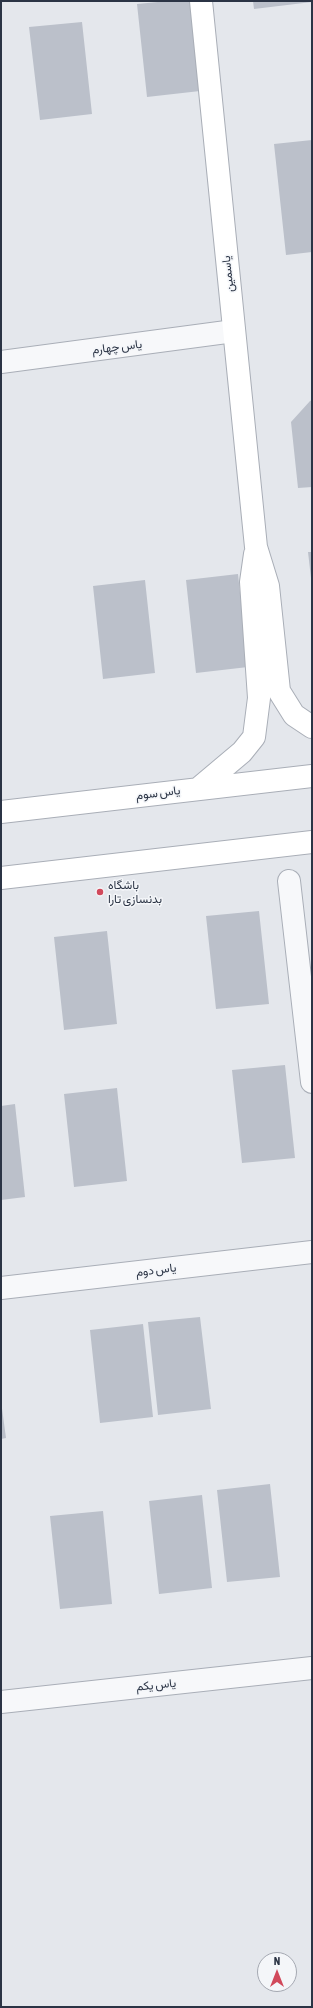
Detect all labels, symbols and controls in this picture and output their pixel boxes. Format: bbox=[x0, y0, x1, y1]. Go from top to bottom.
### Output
street label: یاسمین bbox=[219, 255, 237, 293]
street label: یاس چهارم bbox=[91, 337, 143, 357]
street label: یاس سوم bbox=[135, 783, 181, 803]
place label: باشگاه بدنسازی تارا bbox=[108, 878, 162, 906]
marker: باشگاه بدنسازی تارا bbox=[95, 887, 105, 897]
street label: یاس دوم bbox=[135, 1260, 177, 1280]
street label: یاس یکم bbox=[135, 1676, 177, 1694]
north arrow bbox=[257, 1952, 297, 1992]
text: N bbox=[274, 1955, 280, 1967]

